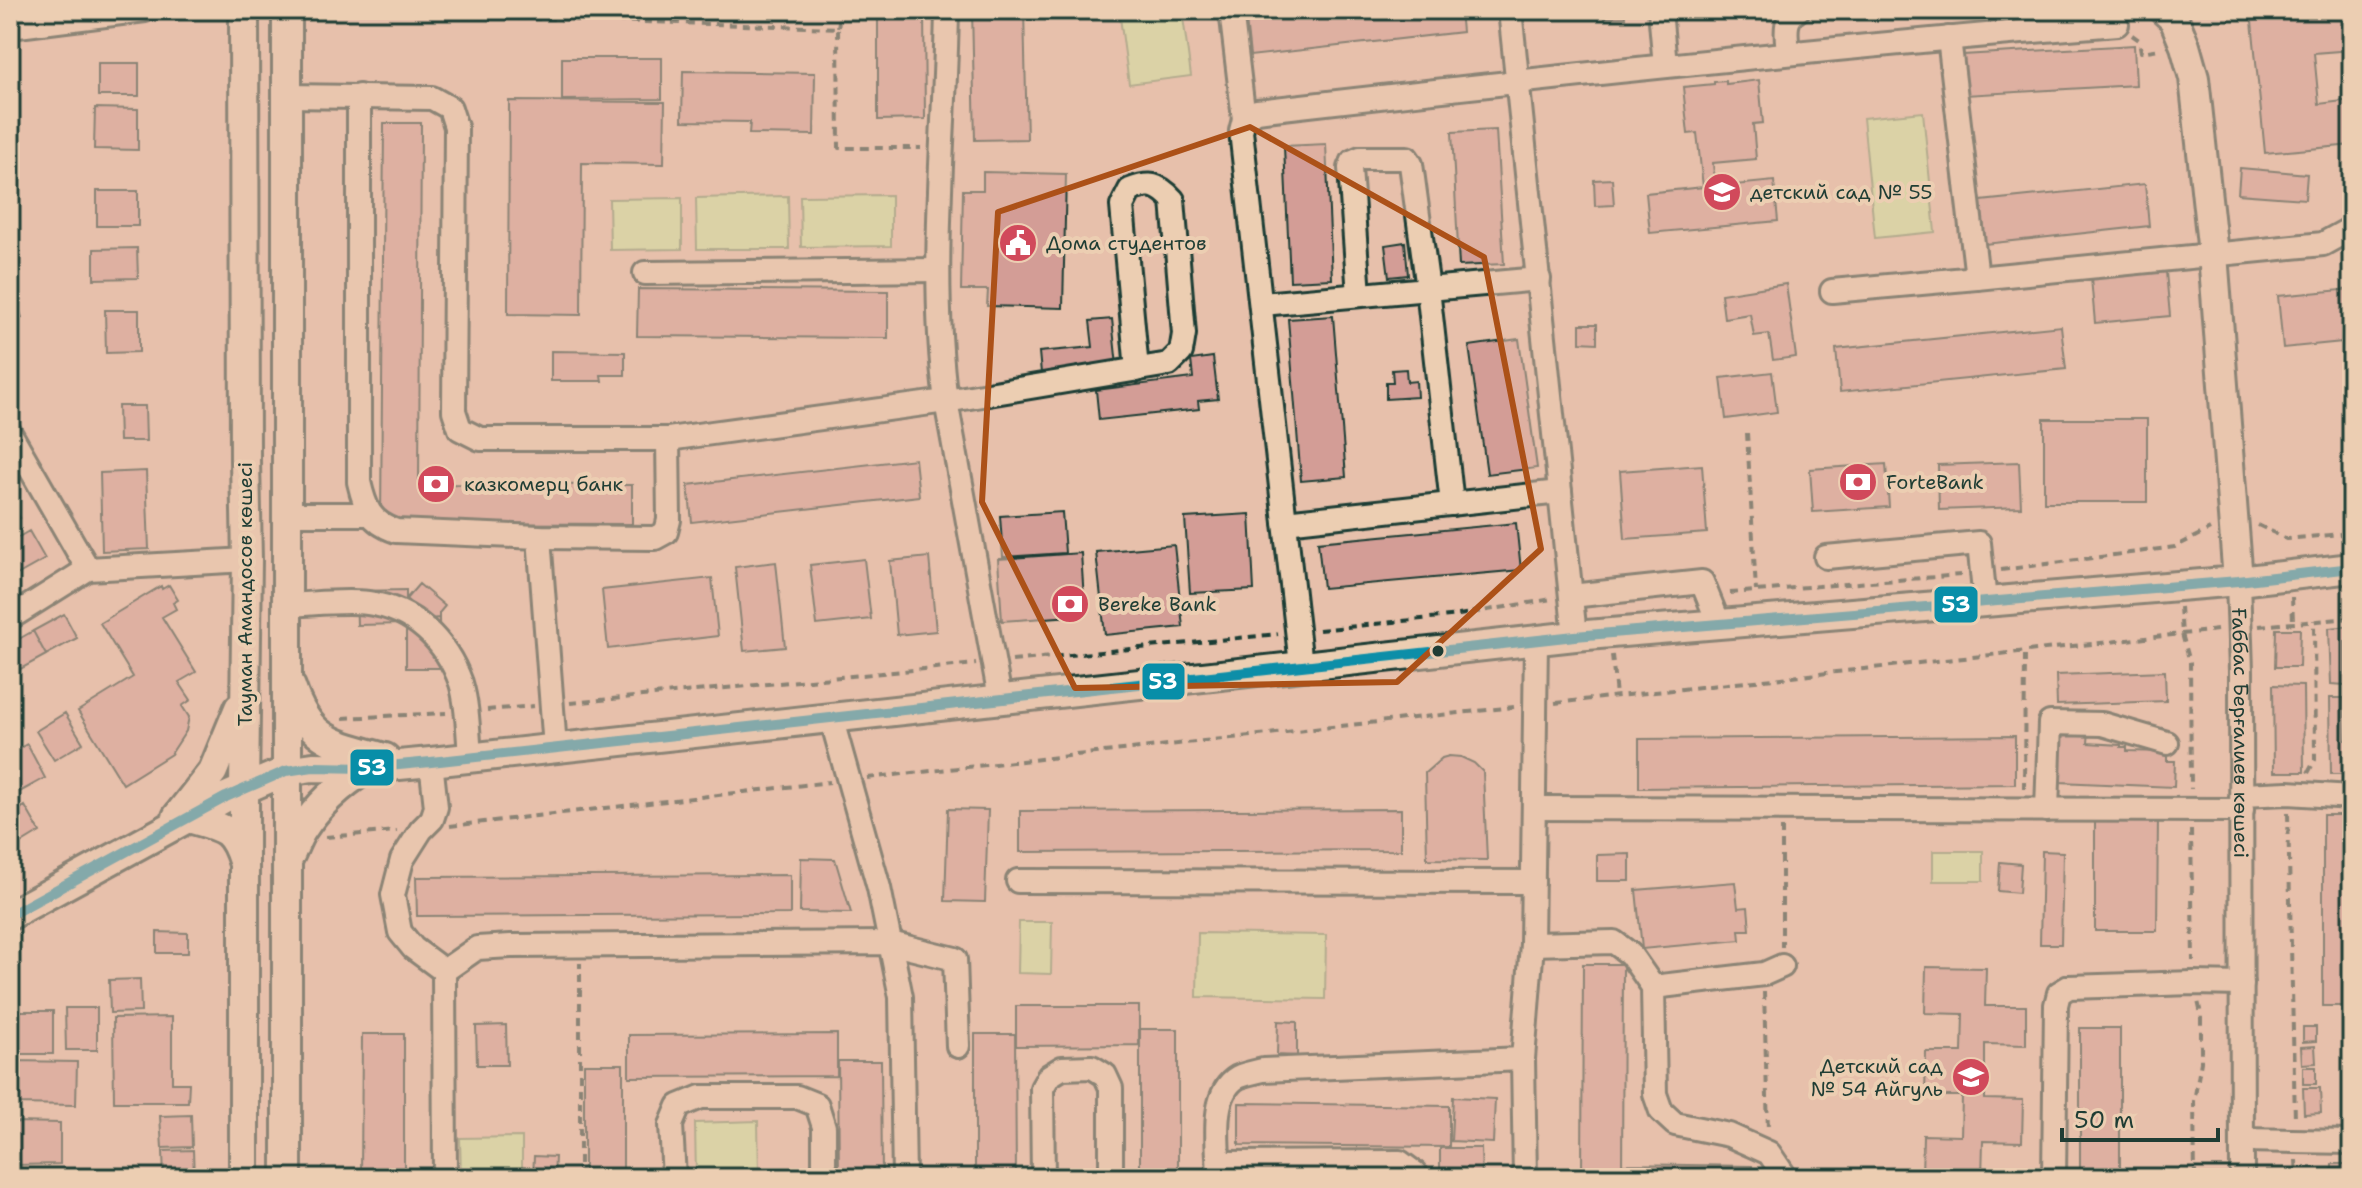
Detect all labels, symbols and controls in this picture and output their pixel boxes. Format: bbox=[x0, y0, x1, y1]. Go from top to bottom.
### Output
school or university icon: детский сад № 55 bbox=[1701, 171, 1743, 213]
place label: детский сад № 55 bbox=[1750, 179, 1932, 205]
public building icon: Дома студентов bbox=[997, 222, 1039, 264]
place label: Дома студентов bbox=[1046, 230, 1207, 256]
bank icon: ForteBank bbox=[1837, 461, 1879, 503]
street label: Тауман Амандосов көшесі bbox=[232, 462, 258, 726]
bank icon: казкомерц банк bbox=[415, 463, 457, 505]
place label: ForteBank bbox=[1886, 469, 1984, 495]
place label: казкомерц банк bbox=[464, 471, 623, 497]
bank icon: Bereke Bank bbox=[1049, 583, 1091, 625]
line badge: 53 bbox=[1933, 585, 1979, 624]
text: 53 bbox=[1942, 590, 1970, 619]
place label: Bereke Bank bbox=[1098, 591, 1217, 617]
street label: Ғаббас Берғалиев көшесі bbox=[2226, 607, 2254, 858]
unlabelled marker bbox=[1430, 643, 1446, 659]
line badge: 53 bbox=[1141, 662, 1186, 701]
text: 53 bbox=[1149, 667, 1177, 696]
line badge: 53 bbox=[349, 748, 395, 787]
text: 53 bbox=[358, 753, 386, 782]
place label: Детский сад № 54 Айгуль bbox=[1810, 1053, 1943, 1102]
school or university icon: Детский сад № 54 Айгуль bbox=[1950, 1056, 1992, 1098]
scale bar bbox=[2062, 1092, 2218, 1142]
text: 50 m bbox=[2074, 1104, 2134, 1136]

